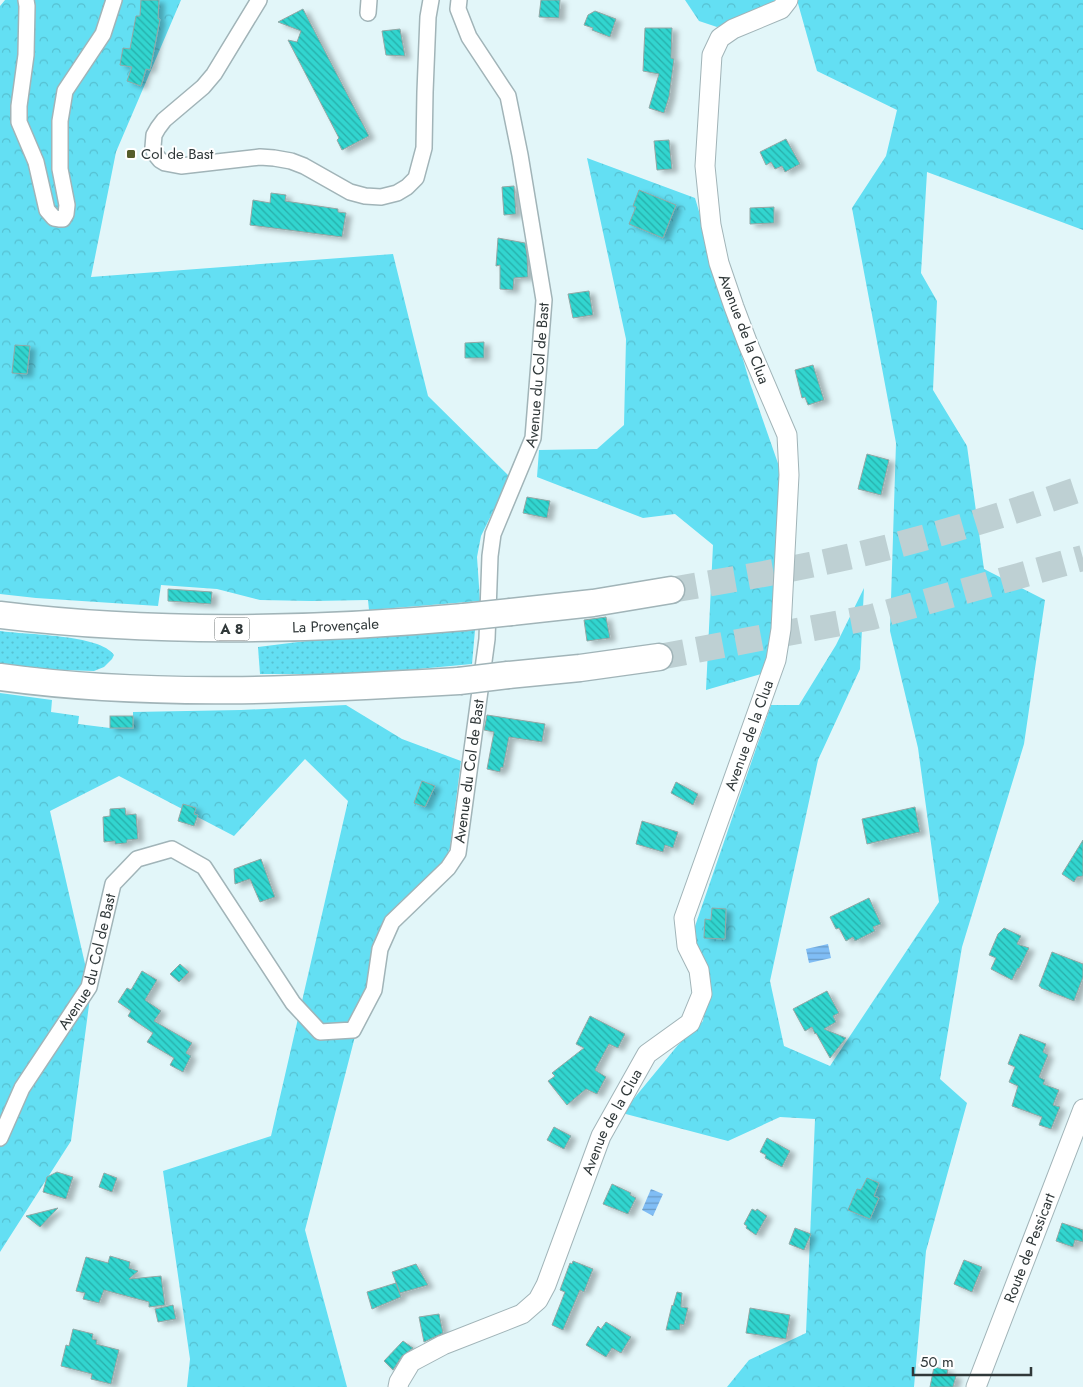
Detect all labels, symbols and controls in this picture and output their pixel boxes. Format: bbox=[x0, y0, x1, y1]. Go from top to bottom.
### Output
place label: Col de Bast bbox=[141, 143, 214, 165]
marker: Col de Bast bbox=[125, 148, 137, 160]
street label: Avenue de la Clua bbox=[713, 271, 775, 387]
street label: Avenue du Col de Bast bbox=[519, 302, 555, 451]
street label: La Provençale bbox=[292, 613, 380, 638]
road number: A 8 bbox=[214, 618, 250, 640]
street label: Avenue de la Clua bbox=[719, 677, 779, 794]
street label: Avenue du Col de Bast bbox=[448, 698, 490, 845]
street label: Avenue du Col de Bast bbox=[53, 891, 121, 1034]
street label: Avenue de la Clua bbox=[577, 1065, 648, 1178]
street label: Route de Pessicart bbox=[998, 1190, 1061, 1306]
scale bar bbox=[913, 1344, 1030, 1376]
text: 50 m bbox=[920, 1351, 954, 1373]

